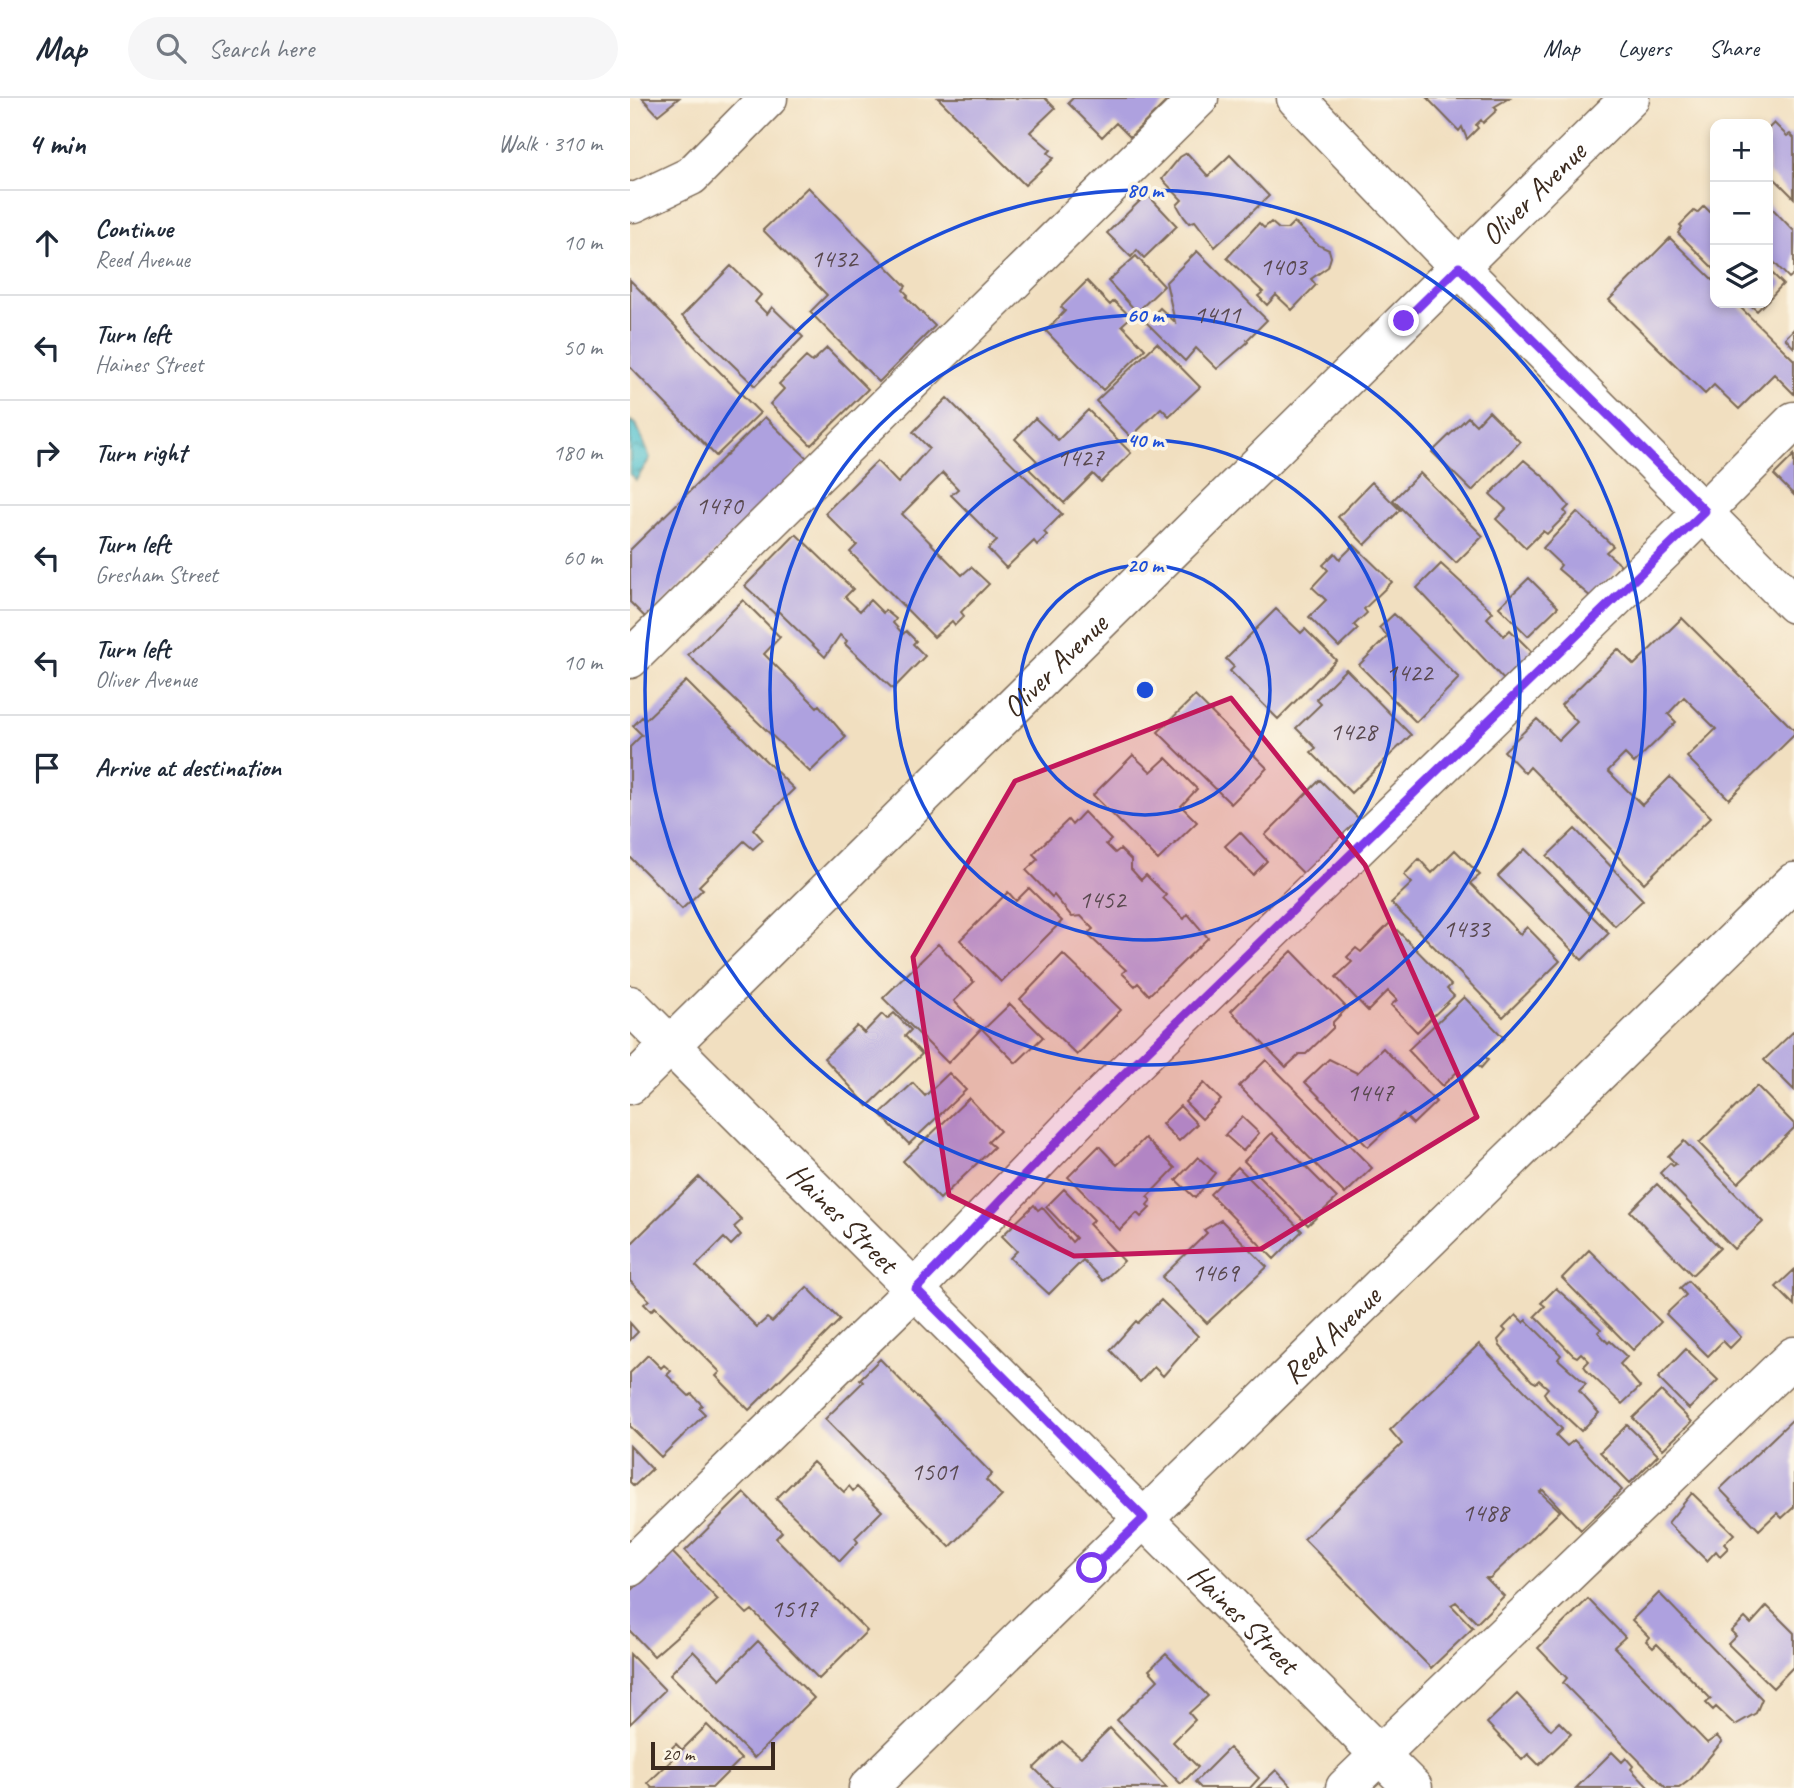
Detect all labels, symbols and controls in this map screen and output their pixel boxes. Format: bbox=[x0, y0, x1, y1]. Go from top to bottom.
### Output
search box bbox=[128, 17, 618, 80]
text: Map bbox=[35, 27, 86, 69]
icon: search bbox=[152, 29, 190, 67]
text: Search here bbox=[208, 32, 314, 65]
text: Map bbox=[1543, 33, 1580, 63]
text: Layers bbox=[1618, 33, 1671, 63]
text: Share bbox=[1709, 33, 1759, 63]
map controls bbox=[1710, 119, 1773, 308]
button: + bbox=[1710, 119, 1773, 182]
text: 4 min bbox=[28, 125, 85, 163]
text: Walk · 310 m bbox=[498, 129, 602, 158]
street label: Oliver Avenue bbox=[1473, 132, 1595, 254]
text: 80 m bbox=[1127, 177, 1165, 203]
button: − bbox=[1710, 182, 1773, 245]
text: Continue bbox=[95, 212, 173, 245]
icon: ahead bbox=[28, 224, 66, 262]
text: 10 m bbox=[563, 228, 602, 257]
house number: 1432 bbox=[811, 242, 860, 275]
text: Reed Avenue bbox=[95, 245, 190, 274]
button: layers bbox=[1710, 245, 1773, 308]
house number: 1403 bbox=[1260, 250, 1309, 283]
house number: 1411 bbox=[1194, 298, 1242, 331]
text: 60 m bbox=[1127, 302, 1165, 328]
route end bbox=[1388, 305, 1419, 336]
text: Turn left bbox=[95, 317, 170, 350]
icon: left bbox=[28, 329, 66, 367]
text: 50 m bbox=[563, 333, 602, 362]
text: Haines Street bbox=[95, 350, 203, 379]
text: 40 m bbox=[1127, 427, 1165, 453]
icon: right bbox=[28, 434, 66, 472]
text: Turn right bbox=[95, 436, 186, 469]
text: 180 m bbox=[553, 438, 602, 467]
house number: 1427 bbox=[1057, 441, 1105, 474]
house number: 1470 bbox=[696, 489, 745, 522]
text: Turn left bbox=[95, 527, 170, 560]
icon: left bbox=[28, 539, 66, 577]
text: 60 m bbox=[563, 543, 602, 572]
text: 20 m bbox=[1127, 552, 1165, 578]
text: Gresham Street bbox=[95, 560, 218, 589]
street label: Oliver Avenue bbox=[994, 604, 1117, 726]
text: Turn left bbox=[95, 632, 170, 665]
icon: left bbox=[28, 644, 66, 682]
text: 10 m bbox=[563, 648, 602, 677]
house number: 1422 bbox=[1386, 656, 1435, 689]
text: Oliver Avenue bbox=[95, 665, 197, 694]
centre of rings bbox=[1133, 678, 1157, 702]
house number: 1428 bbox=[1330, 715, 1379, 748]
icon: arrive bbox=[28, 749, 66, 787]
text: Arrive at destination bbox=[95, 751, 281, 784]
house number: 1452 bbox=[1079, 883, 1128, 916]
house number: 1433 bbox=[1443, 912, 1492, 945]
house number: 1447 bbox=[1347, 1076, 1395, 1109]
street label: Haines Street bbox=[779, 1154, 908, 1283]
house number: 1469 bbox=[1192, 1256, 1241, 1289]
street label: Reed Avenue bbox=[1274, 1276, 1390, 1392]
house number: 1501 bbox=[911, 1455, 959, 1488]
house number: 1488 bbox=[1462, 1496, 1511, 1529]
route start bbox=[1076, 1552, 1107, 1583]
street label: Haines Street bbox=[1180, 1555, 1309, 1684]
house number: 1517 bbox=[771, 1592, 819, 1625]
scale bar bbox=[651, 1739, 775, 1771]
text: 20 m bbox=[662, 1742, 694, 1766]

